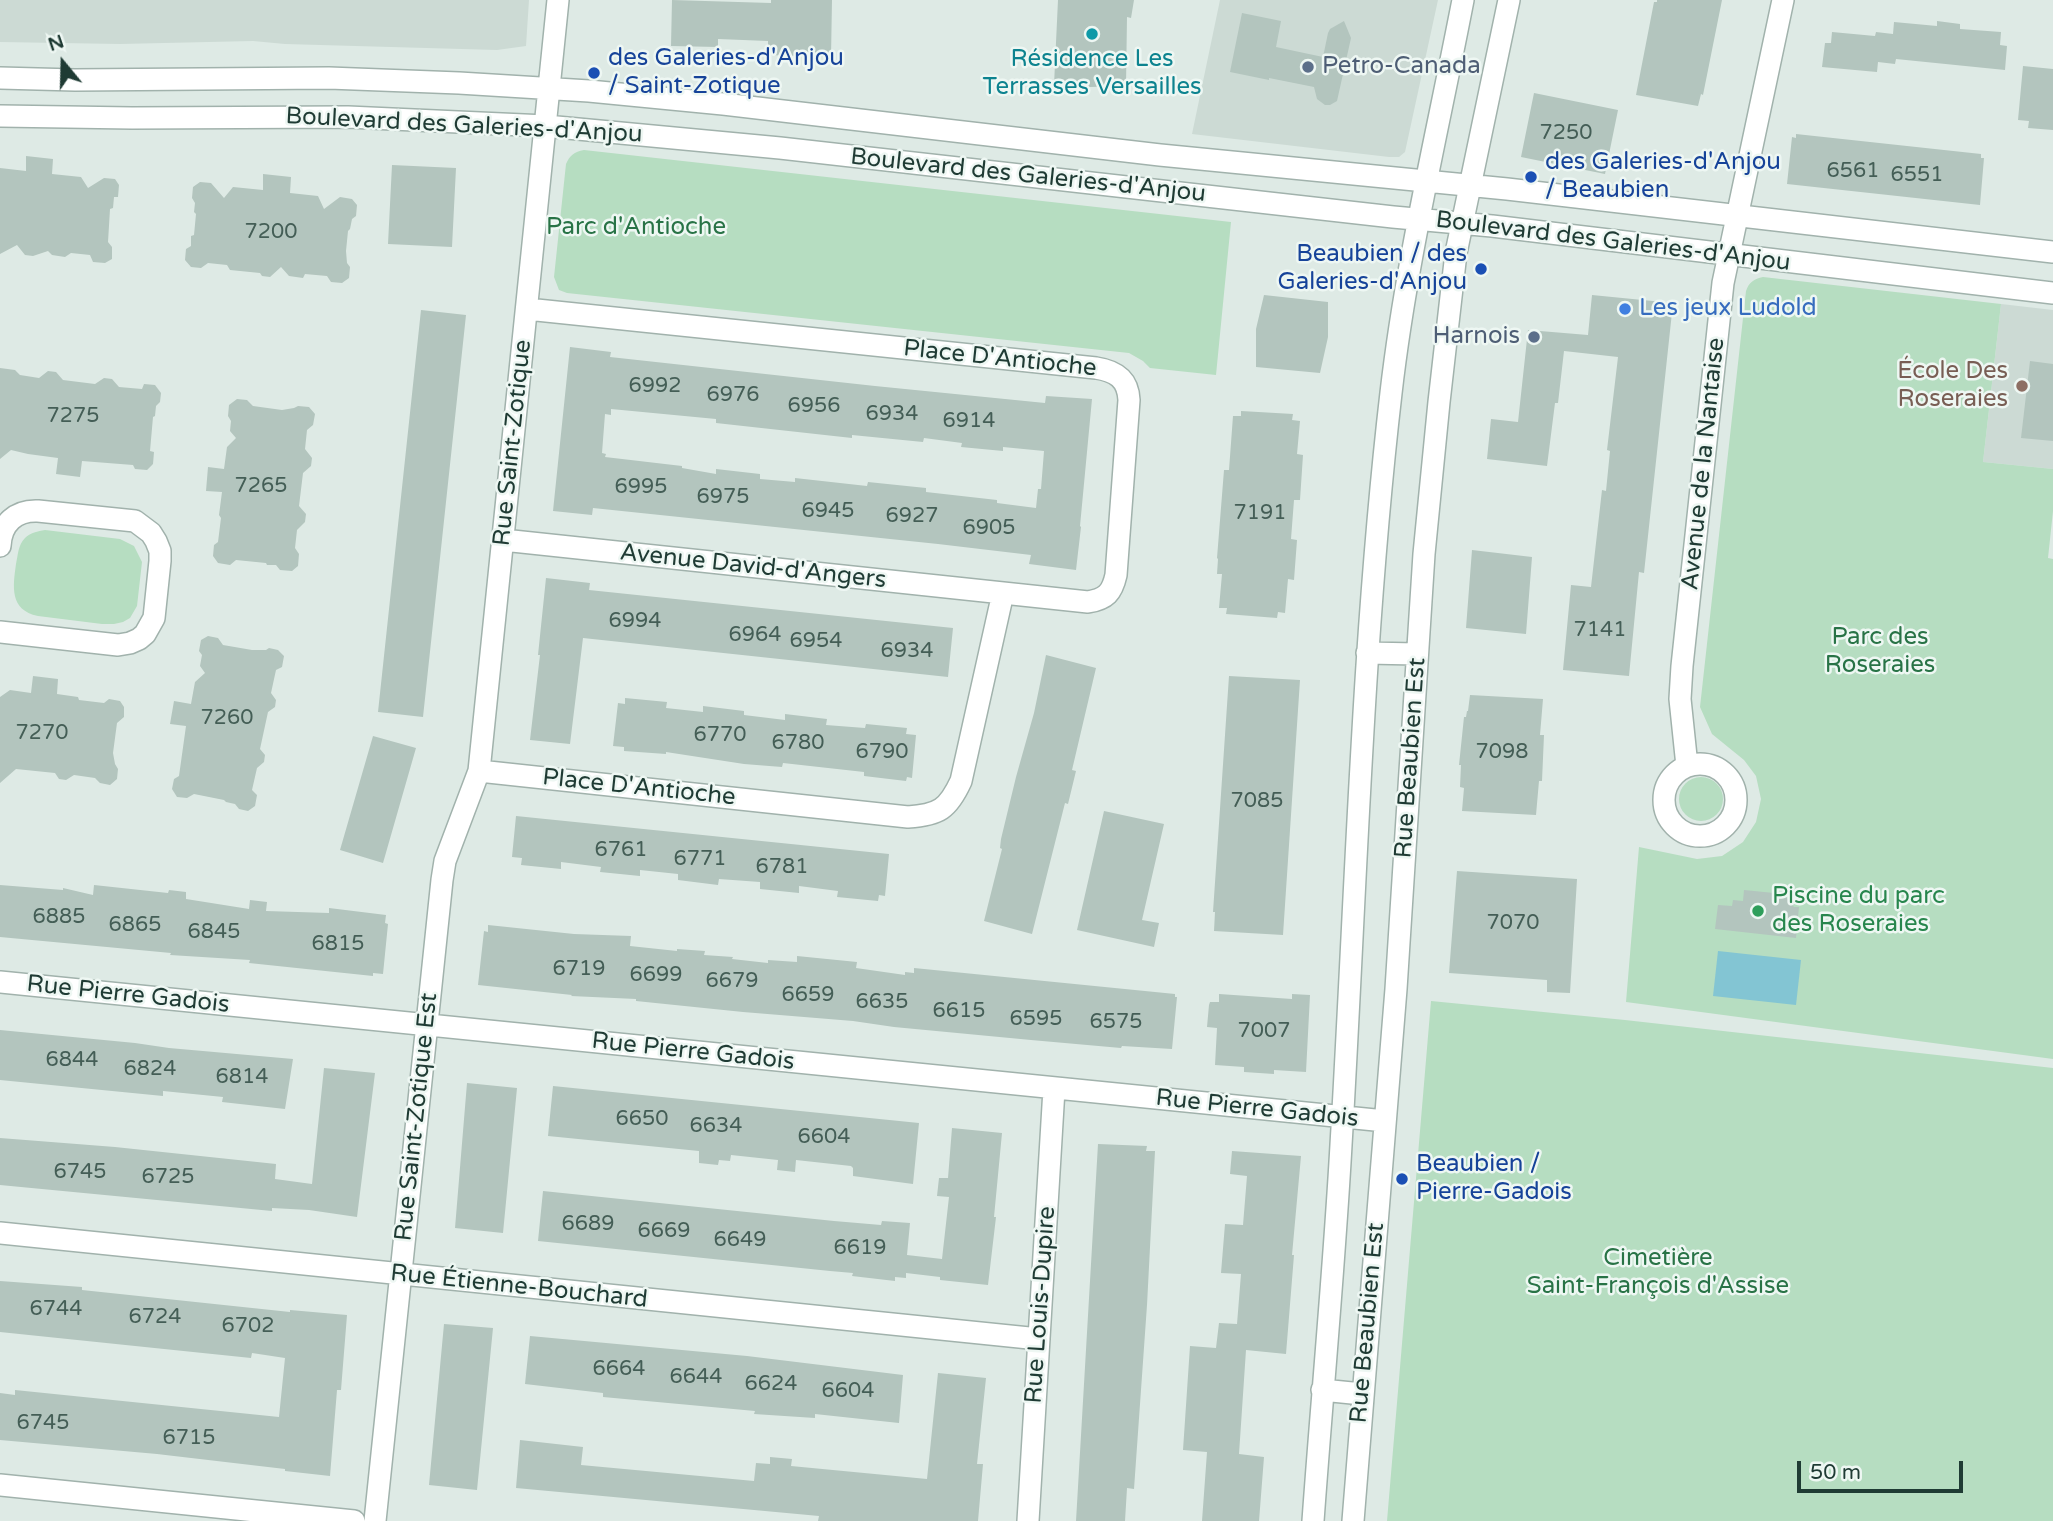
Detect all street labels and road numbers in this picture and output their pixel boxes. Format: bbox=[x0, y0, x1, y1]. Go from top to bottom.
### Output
street label: Boulevard des Galeries-d'Anjou bbox=[285, 102, 643, 150]
street label: Boulevard des Galeries-d'Anjou bbox=[849, 143, 1207, 209]
street label: Boulevard des Galeries-d'Anjou bbox=[1434, 206, 1792, 278]
street label: Place D'Antioche bbox=[902, 335, 1098, 383]
street label: Avenue de la Nantaise bbox=[1676, 336, 1732, 592]
street label: Rue Saint-Zotique bbox=[488, 338, 538, 548]
street label: Avenue David-d'Angers bbox=[618, 539, 888, 595]
street label: Rue Beaubien Est bbox=[1390, 657, 1432, 859]
street label: Place D'Antioche bbox=[541, 764, 737, 812]
street label: Rue Pierre Gadois bbox=[25, 970, 231, 1020]
street label: Rue Saint-Zotique Est bbox=[390, 991, 444, 1243]
street label: Rue Pierre Gadois bbox=[590, 1027, 796, 1077]
street label: Rue Pierre Gadois bbox=[1154, 1084, 1360, 1134]
street label: Rue Louis-Dupire bbox=[1020, 1205, 1062, 1405]
street label: Rue Beaubien Est bbox=[1345, 1222, 1391, 1424]
street label: Rue Étienne-Bouchard bbox=[389, 1259, 649, 1315]

